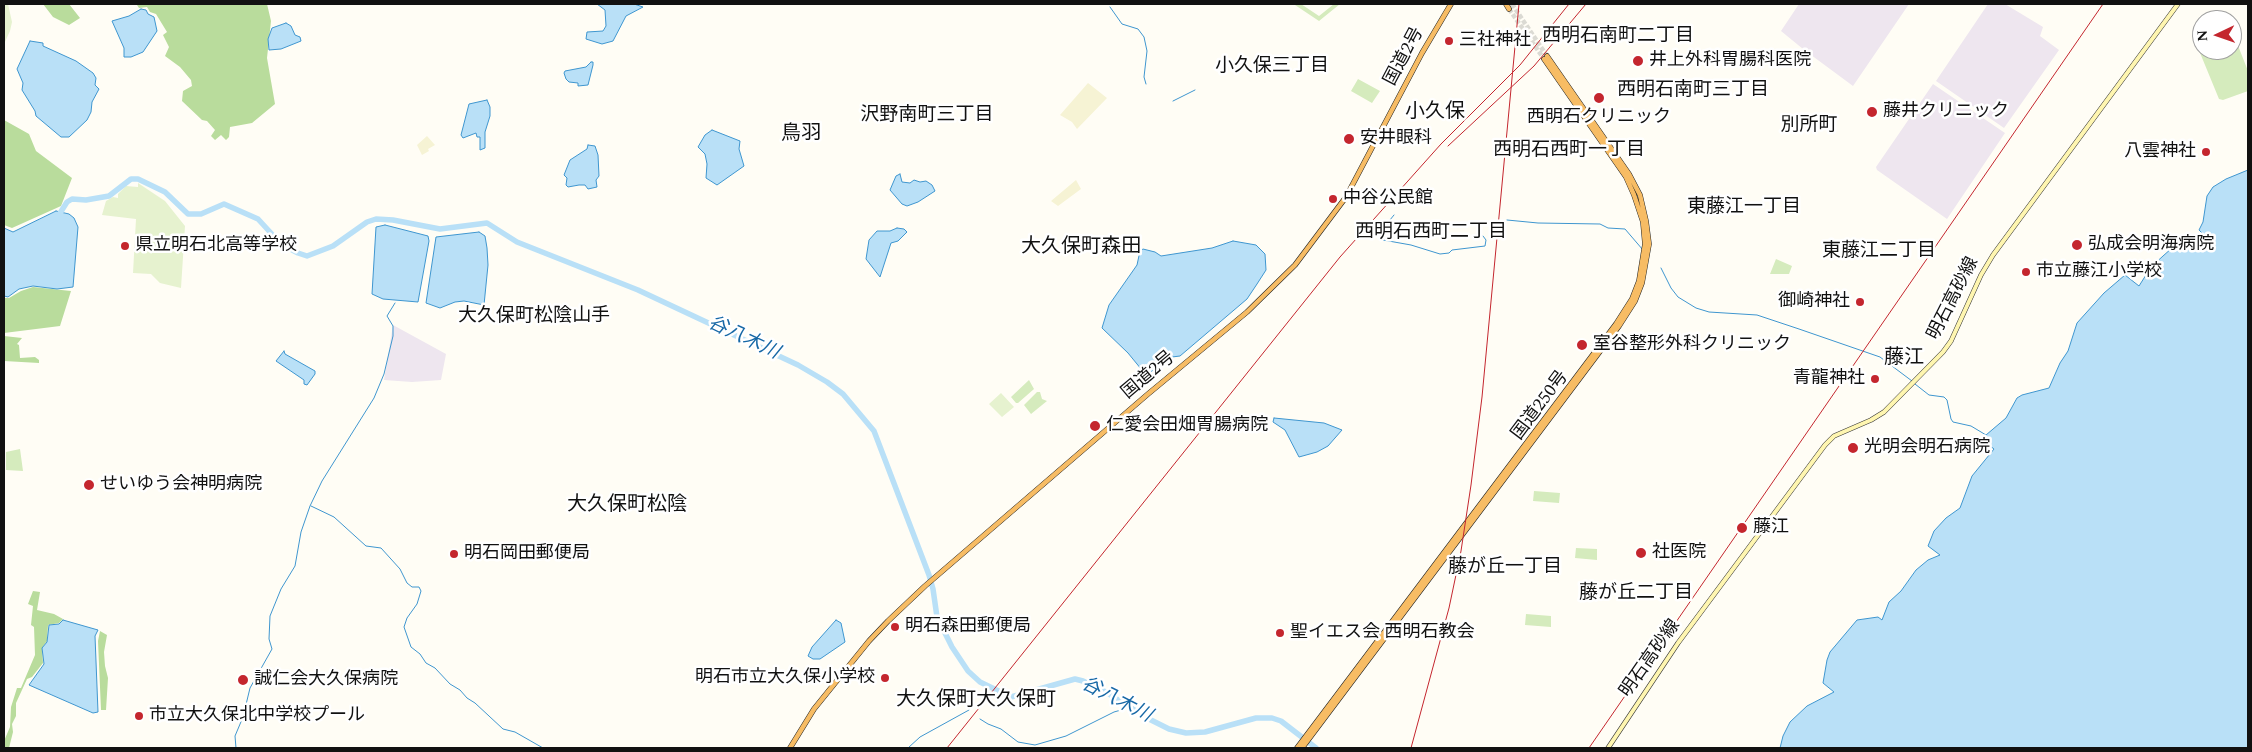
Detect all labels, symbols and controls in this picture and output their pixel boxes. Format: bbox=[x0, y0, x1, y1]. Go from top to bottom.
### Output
north arrow bbox=[2192, 10, 2242, 60]
street label: 国道2号 bbox=[1381, 24, 1429, 90]
district label: 西明石南町二丁目 bbox=[1542, 26, 1694, 48]
text: N bbox=[2192, 29, 2213, 42]
place label: 三社神社 bbox=[1459, 30, 1531, 52]
marker: 三社神社 bbox=[1443, 35, 1455, 47]
place label: 井上外科胃腸科医院 bbox=[1649, 50, 1811, 72]
marker: 井上外科胃腸科医院 bbox=[1631, 54, 1645, 68]
district label: 小久保三丁目 bbox=[1215, 56, 1329, 78]
district label: 西明石南町三丁目 bbox=[1617, 80, 1769, 102]
marker: 西明石クリニック bbox=[1592, 91, 1606, 105]
district label: 小久保 bbox=[1405, 101, 1465, 125]
place label: 藤井クリニック bbox=[1883, 101, 2009, 123]
district label: 沢野南町三丁目 bbox=[861, 105, 993, 127]
marker: 藤井クリニック bbox=[1865, 105, 1879, 119]
place label: 西明石クリニック bbox=[1527, 107, 1671, 129]
district label: 別所町 bbox=[1781, 115, 1837, 137]
district label: 鳥羽 bbox=[781, 123, 821, 147]
place label: 安井眼科 bbox=[1360, 128, 1432, 150]
marker: 安井眼科 bbox=[1342, 132, 1356, 146]
district label: 西明石西町一丁目 bbox=[1493, 140, 1645, 162]
place label: 八雲神社 bbox=[2124, 141, 2196, 163]
marker: 八雲神社 bbox=[2200, 146, 2212, 158]
place label: 中谷公民館 bbox=[1343, 188, 1433, 210]
marker: 中谷公民館 bbox=[1327, 193, 1339, 205]
district label: 東藤江一丁目 bbox=[1687, 197, 1801, 219]
district label: 西明石西町二丁目 bbox=[1355, 222, 1507, 244]
place label: 弘成会明海病院 bbox=[2088, 234, 2214, 256]
place label: 県立明石北高等学校 bbox=[135, 235, 297, 257]
district label: 大久保町森田 bbox=[1021, 236, 1141, 260]
marker: 弘成会明海病院 bbox=[2070, 238, 2084, 252]
marker: 県立明石北高等学校 bbox=[119, 240, 131, 252]
district label: 東藤江二丁目 bbox=[1822, 241, 1936, 263]
street label: 明石高砂線 bbox=[1924, 254, 1984, 344]
place label: 市立藤江小学校 bbox=[2036, 261, 2162, 283]
marker: 市立藤江小学校 bbox=[2020, 266, 2032, 278]
place label: 御崎神社 bbox=[1778, 291, 1850, 313]
marker: 御崎神社 bbox=[1854, 296, 1866, 308]
district label: 大久保町松陰山手 bbox=[458, 306, 610, 328]
water label: 谷八木川 bbox=[704, 313, 782, 365]
place label: 室谷整形外科クリニック bbox=[1593, 334, 1791, 356]
marker: 室谷整形外科クリニック bbox=[1575, 338, 1589, 352]
street label: 国道2号 bbox=[1118, 347, 1180, 405]
district label: 藤江 bbox=[1884, 347, 1924, 371]
street label: 国道250号 bbox=[1508, 367, 1574, 445]
place label: 青龍神社 bbox=[1793, 368, 1865, 390]
marker: 青龍神社 bbox=[1869, 373, 1881, 385]
place label: 仁愛会田畑胃腸病院 bbox=[1106, 415, 1268, 437]
marker: 仁愛会田畑胃腸病院 bbox=[1088, 419, 1102, 433]
place label: 光明会明石病院 bbox=[1864, 437, 1990, 459]
marker: 光明会明石病院 bbox=[1846, 441, 1860, 455]
place label: せいゆう会神明病院 bbox=[100, 474, 262, 496]
marker: せいゆう会神明病院 bbox=[82, 478, 96, 492]
district label: 大久保町松陰 bbox=[567, 494, 687, 518]
place label: 藤江 bbox=[1753, 517, 1789, 539]
marker: 藤江 bbox=[1735, 521, 1749, 535]
place label: 社医院 bbox=[1652, 542, 1706, 564]
place label: 明石岡田郵便局 bbox=[464, 543, 590, 565]
marker: 社医院 bbox=[1634, 546, 1648, 560]
marker: 明石岡田郵便局 bbox=[448, 548, 460, 560]
district label: 藤が丘一丁目 bbox=[1448, 557, 1562, 579]
district label: 藤が丘二丁目 bbox=[1579, 583, 1693, 605]
place label: 明石森田郵便局 bbox=[905, 616, 1031, 638]
street label: 明石高砂線 bbox=[1616, 616, 1686, 702]
marker: 明石森田郵便局 bbox=[889, 621, 901, 633]
place label: 聖イエス会 西明石教会 bbox=[1290, 622, 1474, 644]
marker: 聖イエス会 西明石教会 bbox=[1274, 627, 1286, 639]
place label: 明石市立大久保小学校 bbox=[695, 667, 875, 689]
place label: 誠仁会大久保病院 bbox=[254, 669, 398, 691]
marker: 明石市立大久保小学校 bbox=[879, 672, 891, 684]
marker: 誠仁会大久保病院 bbox=[236, 673, 250, 687]
water label: 谷八木川 bbox=[1077, 674, 1155, 728]
district label: 大久保町大久保町 bbox=[896, 689, 1056, 713]
place label: 市立大久保北中学校プール bbox=[149, 705, 365, 727]
marker: 市立大久保北中学校プール bbox=[133, 710, 145, 722]

